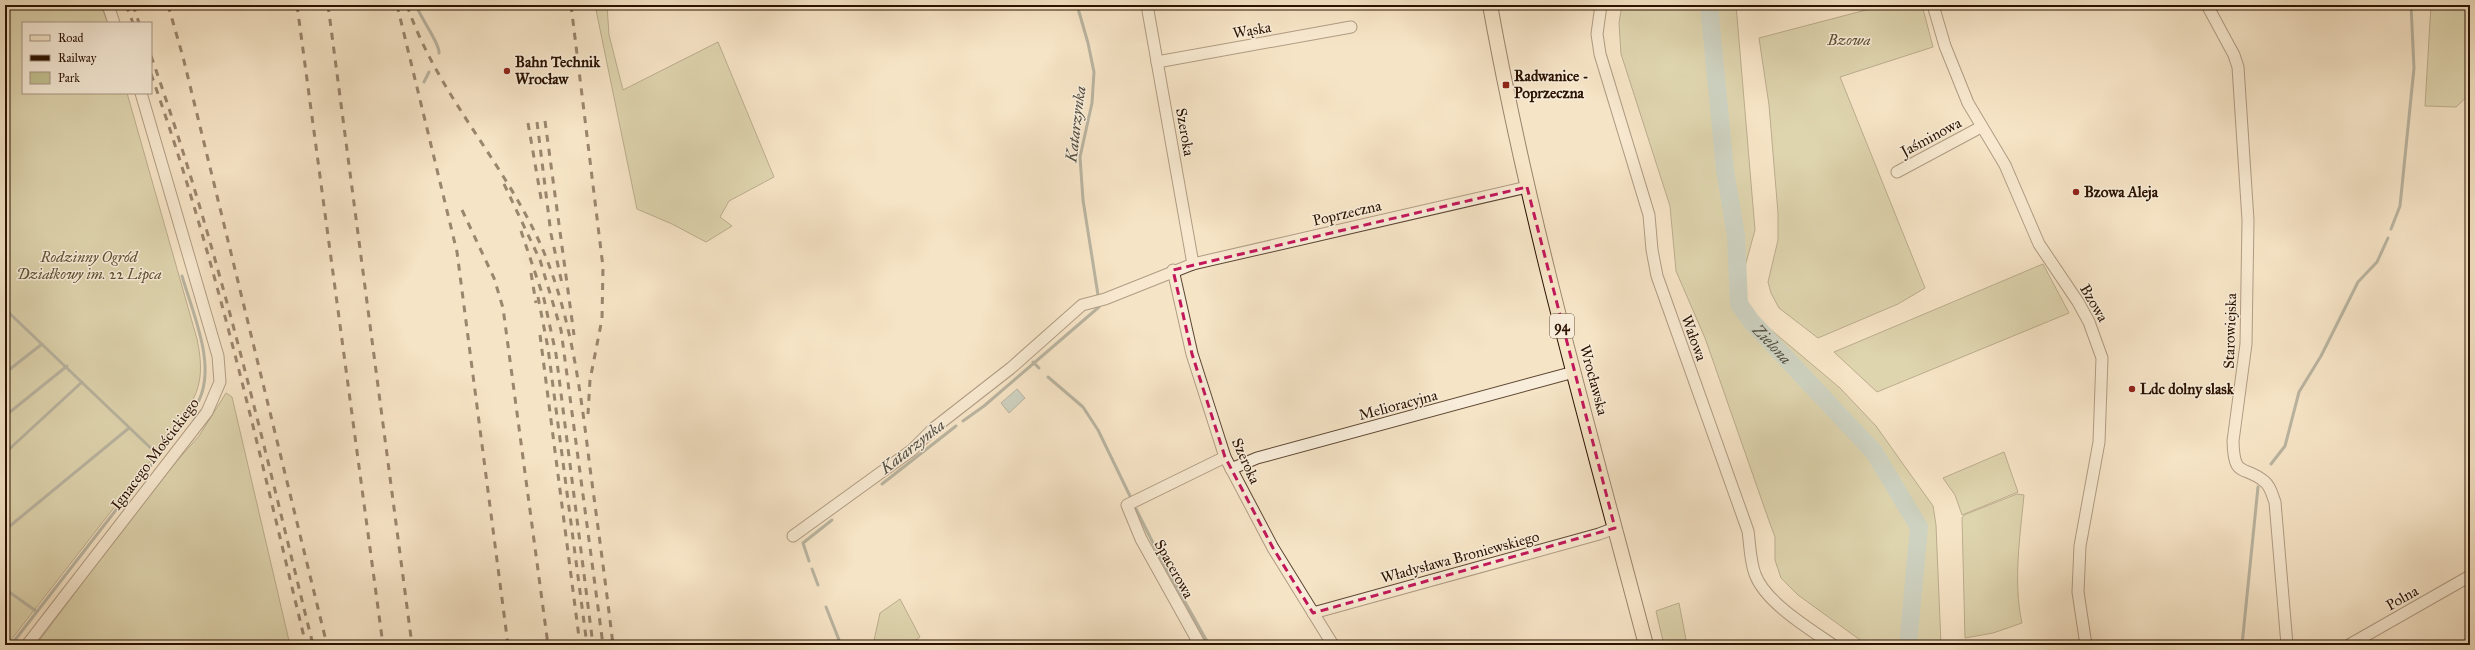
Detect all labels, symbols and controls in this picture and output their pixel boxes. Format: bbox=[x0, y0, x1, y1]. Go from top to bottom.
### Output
street label: Wąska bbox=[1231, 18, 1273, 42]
legend bbox=[22, 22, 152, 94]
text: Road bbox=[58, 31, 84, 45]
park label: Bzowa bbox=[1826, 31, 1871, 49]
text: Railway bbox=[58, 51, 97, 65]
place label: Bahn Technik Wrocław bbox=[515, 53, 601, 88]
marker: Bahn Technik Wrocław bbox=[502, 66, 512, 76]
place label: Radwanice - Poprzeczna bbox=[1514, 67, 1589, 103]
text: Park bbox=[58, 71, 80, 85]
marker: Radwanice - Poprzeczna bbox=[1501, 80, 1511, 90]
water label: Katarzynka bbox=[1061, 84, 1090, 164]
street label: Szeroka bbox=[1172, 107, 1198, 158]
street label: Jaśminowa bbox=[1896, 113, 1965, 162]
place label: Bzowa Aleja bbox=[2084, 183, 2159, 202]
marker: Bzowa Aleja bbox=[2071, 187, 2081, 197]
street label: Poprzeczna bbox=[1311, 196, 1384, 230]
park label: Rodzinny Ogród Działkowy im. 22 Lipca bbox=[16, 248, 162, 284]
street label: Bzowa bbox=[2076, 281, 2112, 326]
street label: Starowiejska bbox=[2220, 292, 2240, 369]
street label: Wałowa bbox=[1677, 313, 1711, 364]
road number: 94 bbox=[1550, 314, 1574, 338]
water label: Zielona bbox=[1748, 320, 1796, 368]
street label: Wrocławska bbox=[1576, 343, 1612, 418]
place label: Ldc dolny slask bbox=[2140, 380, 2235, 399]
marker: Ldc dolny slask bbox=[2127, 384, 2137, 394]
street label: Melioracyjna bbox=[1357, 386, 1440, 424]
street label: Ignacego Mościckiego bbox=[107, 394, 203, 513]
water label: Katarzynka bbox=[875, 415, 949, 478]
street label: Szeroka bbox=[1228, 435, 1264, 487]
street label: Władysława Broniewskiego bbox=[1379, 527, 1541, 587]
street label: Spacerowa bbox=[1151, 537, 1198, 602]
street label: Polna bbox=[2383, 581, 2422, 614]

